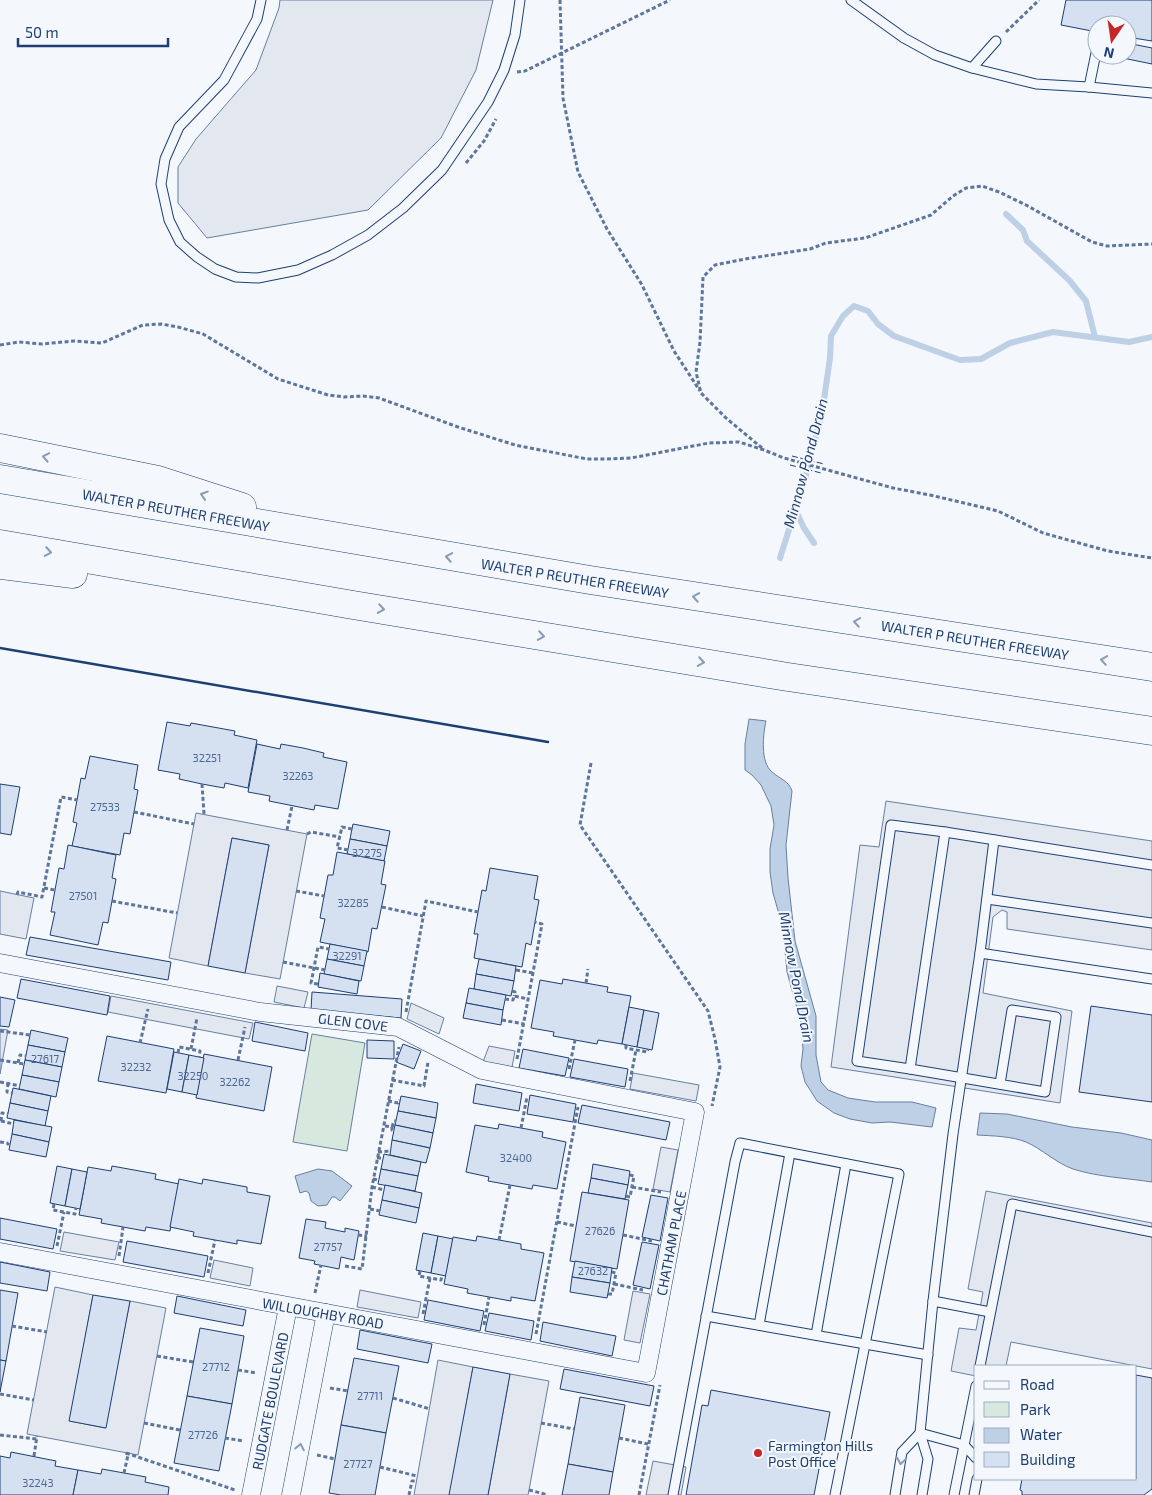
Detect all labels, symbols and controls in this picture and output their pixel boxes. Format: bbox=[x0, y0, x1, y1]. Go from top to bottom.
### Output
scale bar bbox=[18, 15, 168, 47]
north arrow bbox=[1087, 15, 1137, 65]
text: 50 m bbox=[25, 23, 59, 41]
text: N bbox=[1102, 44, 1116, 63]
water label: Minnow Pond Drain bbox=[779, 396, 831, 530]
one-way arrow bbox=[42, 453, 51, 463]
street label: WALTER P REUTHER FREEWAY bbox=[81, 485, 271, 535]
one-way arrow bbox=[200, 490, 209, 500]
one-way arrow bbox=[44, 546, 52, 556]
one-way arrow bbox=[445, 552, 454, 562]
street label: WALTER P REUTHER FREEWAY bbox=[480, 555, 670, 601]
one-way arrow bbox=[692, 592, 700, 603]
one-way arrow bbox=[376, 604, 385, 614]
one-way arrow bbox=[852, 617, 860, 628]
street label: WALTER P REUTHER FREEWAY bbox=[880, 617, 1070, 663]
one-way arrow bbox=[537, 630, 545, 640]
one-way arrow bbox=[1099, 655, 1107, 666]
one-way arrow bbox=[697, 657, 706, 667]
house number: 32251 bbox=[193, 751, 221, 764]
house number: 32263 bbox=[283, 769, 313, 782]
house number: 27533 bbox=[90, 800, 120, 813]
house number: 32275 bbox=[352, 846, 382, 859]
house number: 27501 bbox=[69, 889, 97, 902]
house number: 32285 bbox=[337, 896, 369, 909]
water label: Minnow Pond Drain bbox=[775, 910, 819, 1044]
house number: 32291 bbox=[332, 949, 362, 962]
street label: GLEN COVE bbox=[317, 1009, 389, 1035]
house number: 27617 bbox=[31, 1052, 59, 1065]
house number: 32232 bbox=[121, 1060, 151, 1073]
house number: 32250 bbox=[177, 1069, 209, 1082]
house number: 32262 bbox=[220, 1075, 250, 1088]
house number: 32400 bbox=[500, 1151, 532, 1164]
street label: CHATHAM PLACE bbox=[652, 1189, 690, 1297]
house number: 27626 bbox=[585, 1224, 615, 1237]
house number: 27757 bbox=[314, 1240, 343, 1253]
house number: 27632 bbox=[578, 1264, 608, 1277]
street label: WILLOUGHBY ROAD bbox=[261, 1294, 385, 1332]
street label: RUDGATE BOULEVARD bbox=[248, 1331, 292, 1471]
house number: 27712 bbox=[202, 1360, 230, 1373]
legend bbox=[974, 1365, 1137, 1480]
text: Road bbox=[1020, 1375, 1055, 1393]
house number: 27711 bbox=[357, 1389, 383, 1402]
text: Park bbox=[1020, 1400, 1051, 1418]
text: Water bbox=[1020, 1425, 1062, 1443]
house number: 27726 bbox=[188, 1428, 218, 1441]
place label: Farmington Hills Post Office bbox=[768, 1437, 873, 1470]
one-way arrow bbox=[295, 1443, 305, 1452]
marker: Farmington Hills Post Office bbox=[752, 1447, 764, 1459]
text: Building bbox=[1020, 1450, 1076, 1468]
one-way arrow bbox=[896, 1456, 906, 1465]
house number: 27727 bbox=[343, 1457, 373, 1470]
house number: 32243 bbox=[22, 1476, 54, 1489]

